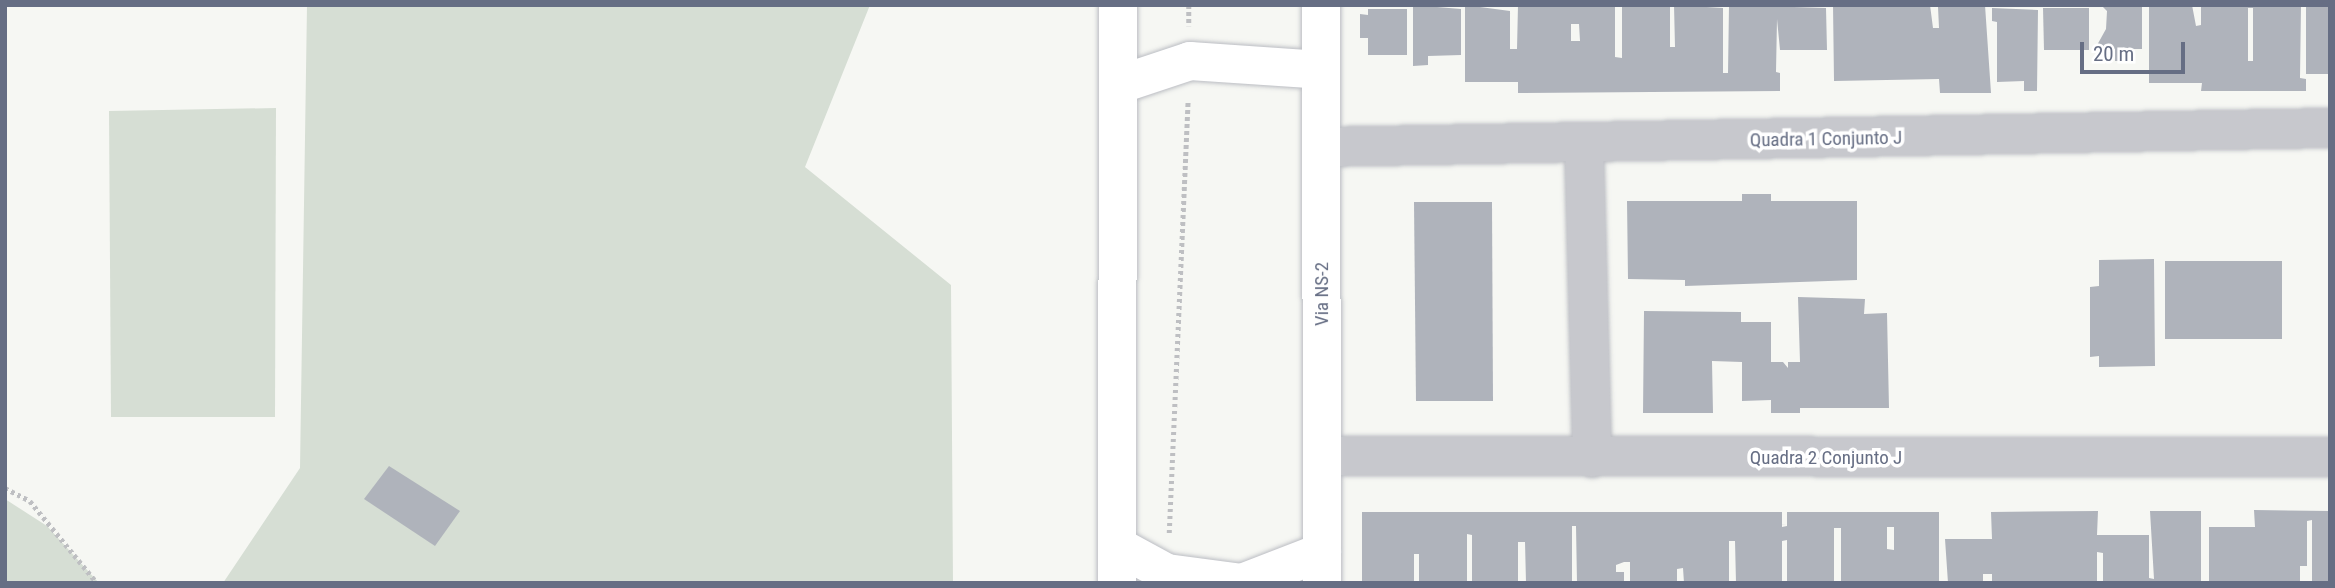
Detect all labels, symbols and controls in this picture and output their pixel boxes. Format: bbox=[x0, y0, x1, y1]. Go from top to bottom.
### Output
scale bar bbox=[2083, 28, 2188, 72]
text: 20 m bbox=[2093, 42, 2134, 66]
street label: Quadra 1 Conjunto J bbox=[1750, 126, 1902, 152]
street label: Via NS-2 bbox=[1311, 262, 1333, 326]
street label: Quadra 2 Conjunto J bbox=[1750, 447, 1902, 469]

